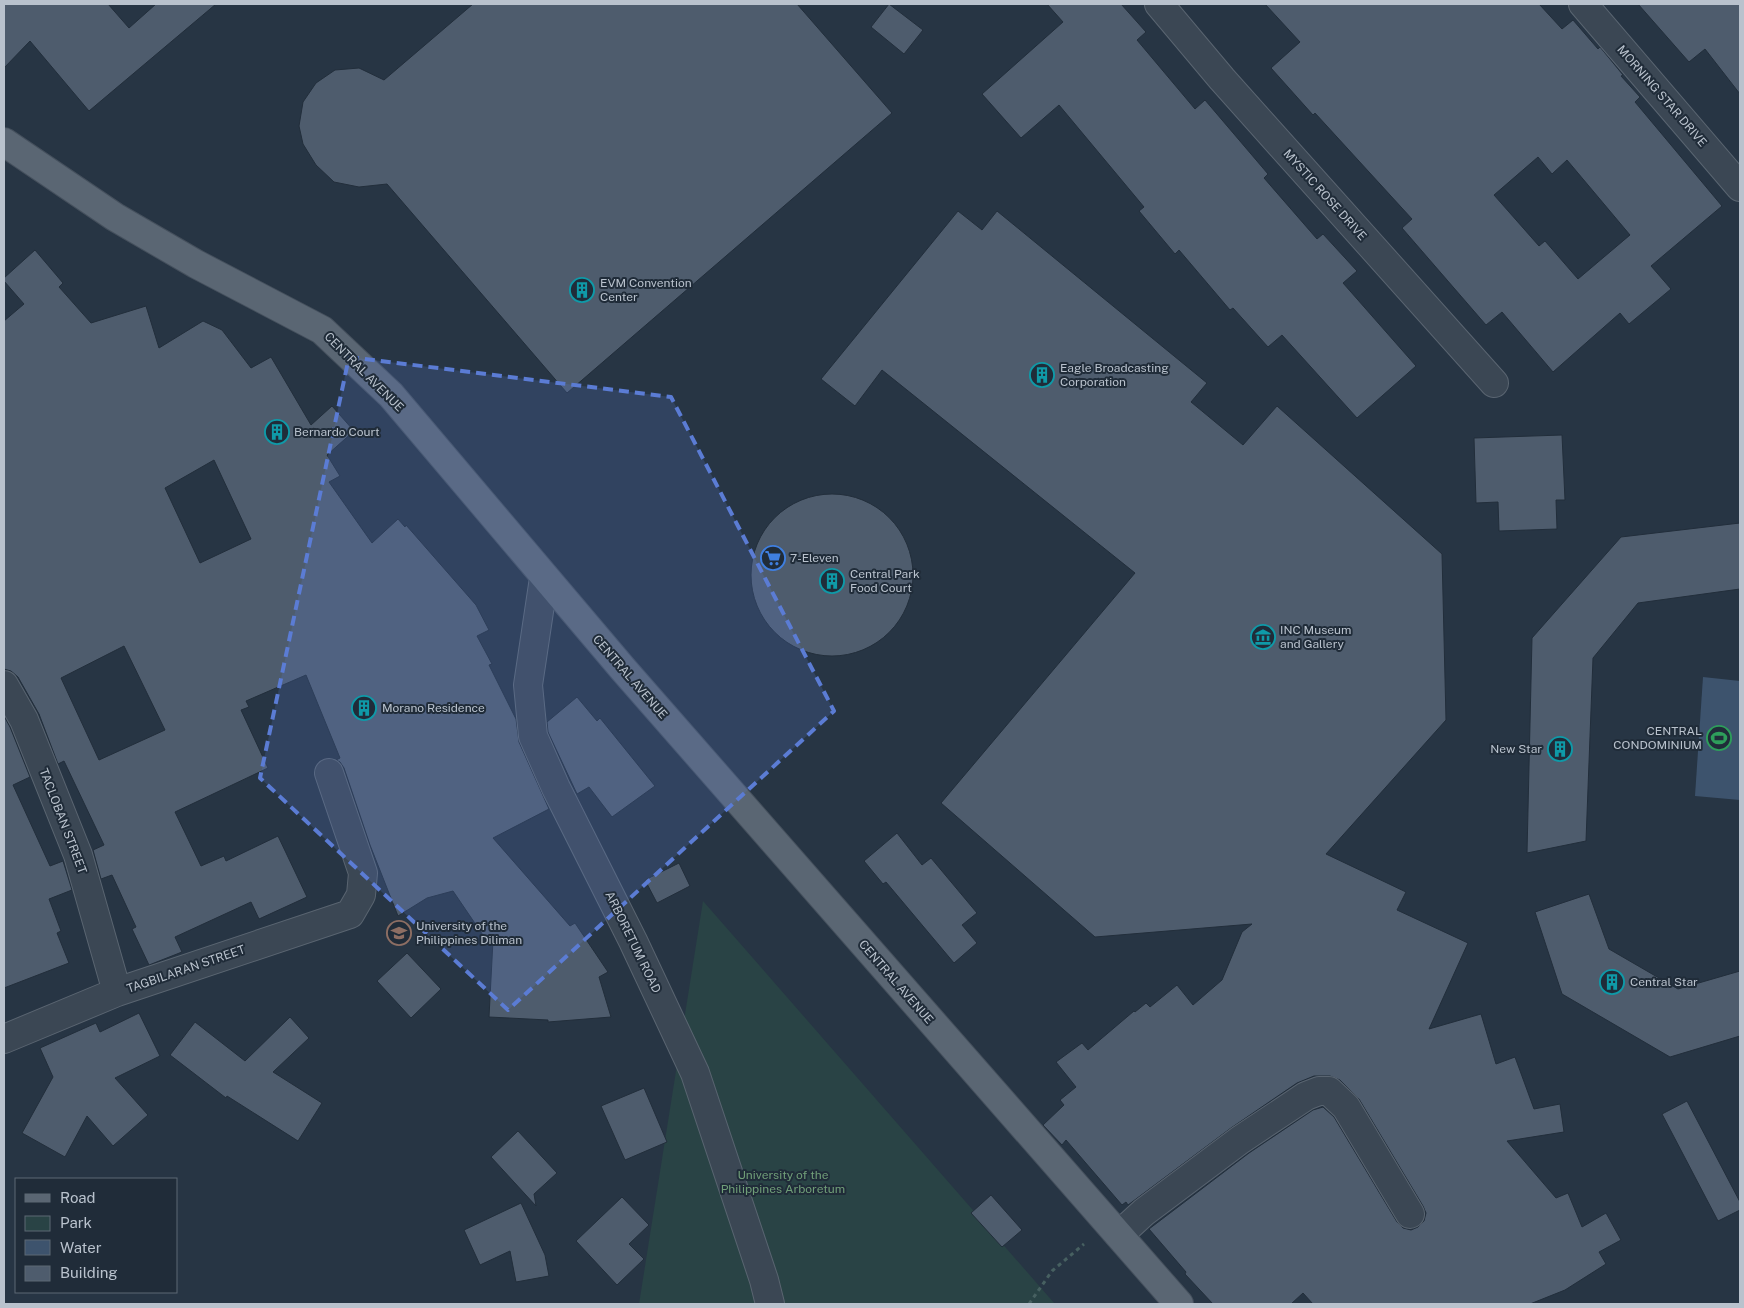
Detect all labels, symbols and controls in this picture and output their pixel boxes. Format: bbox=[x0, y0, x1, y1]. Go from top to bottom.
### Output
street label: MORNING STAR DRIVE bbox=[1614, 43, 1710, 149]
street label: MYSTIC ROSE DRIVE bbox=[1281, 147, 1369, 243]
place label: EVM Convention Center bbox=[600, 276, 692, 304]
building icon: EVM Convention Center bbox=[569, 277, 595, 303]
street label: CENTRAL AVENUE bbox=[322, 330, 406, 414]
place label: Eagle Broadcasting Corporation bbox=[1060, 361, 1169, 389]
building icon: Eagle Broadcasting Corporation bbox=[1029, 362, 1055, 388]
building icon: Bernardo Court bbox=[264, 419, 290, 445]
place label: Bernardo Court bbox=[294, 425, 380, 439]
supermarket icon: 7-Eleven bbox=[760, 545, 786, 571]
place label: 7-Eleven bbox=[790, 551, 839, 565]
place label: Central Park Food Court bbox=[850, 567, 920, 595]
building icon: Central Park Food Court bbox=[819, 568, 845, 594]
place label: INC Museum and Gallery bbox=[1280, 623, 1352, 651]
museum icon: INC Museum and Gallery bbox=[1250, 624, 1276, 650]
street label: CENTRAL AVENUE bbox=[590, 632, 670, 722]
building icon: Morano Residence bbox=[351, 695, 377, 721]
place label: Morano Residence bbox=[382, 701, 485, 715]
place label: CENTRAL CONDOMINIUM bbox=[1613, 724, 1702, 752]
sports icon: CENTRAL CONDOMINIUM bbox=[1706, 725, 1732, 751]
building icon: New Star bbox=[1547, 736, 1573, 762]
place label: New Star bbox=[1490, 742, 1542, 756]
street label: TACLOBAN STREET bbox=[36, 766, 90, 876]
street label: ARBORETUM ROAD bbox=[602, 889, 664, 995]
place label: University of the Philippines Diliman bbox=[416, 919, 522, 947]
school or university icon: University of the Philippines Diliman bbox=[386, 920, 412, 946]
street label: CENTRAL AVENUE bbox=[856, 937, 936, 1027]
street label: TAGBILARAN STREET bbox=[125, 942, 247, 996]
building icon: Central Star bbox=[1599, 969, 1625, 995]
place label: Central Star bbox=[1630, 975, 1698, 989]
park label: University of the Philippines Arboretum bbox=[721, 1168, 845, 1196]
legend bbox=[15, 1178, 178, 1293]
text: Road bbox=[60, 1189, 96, 1206]
text: Park bbox=[60, 1214, 92, 1231]
text: Water bbox=[60, 1239, 102, 1256]
text: Building bbox=[60, 1264, 118, 1281]

